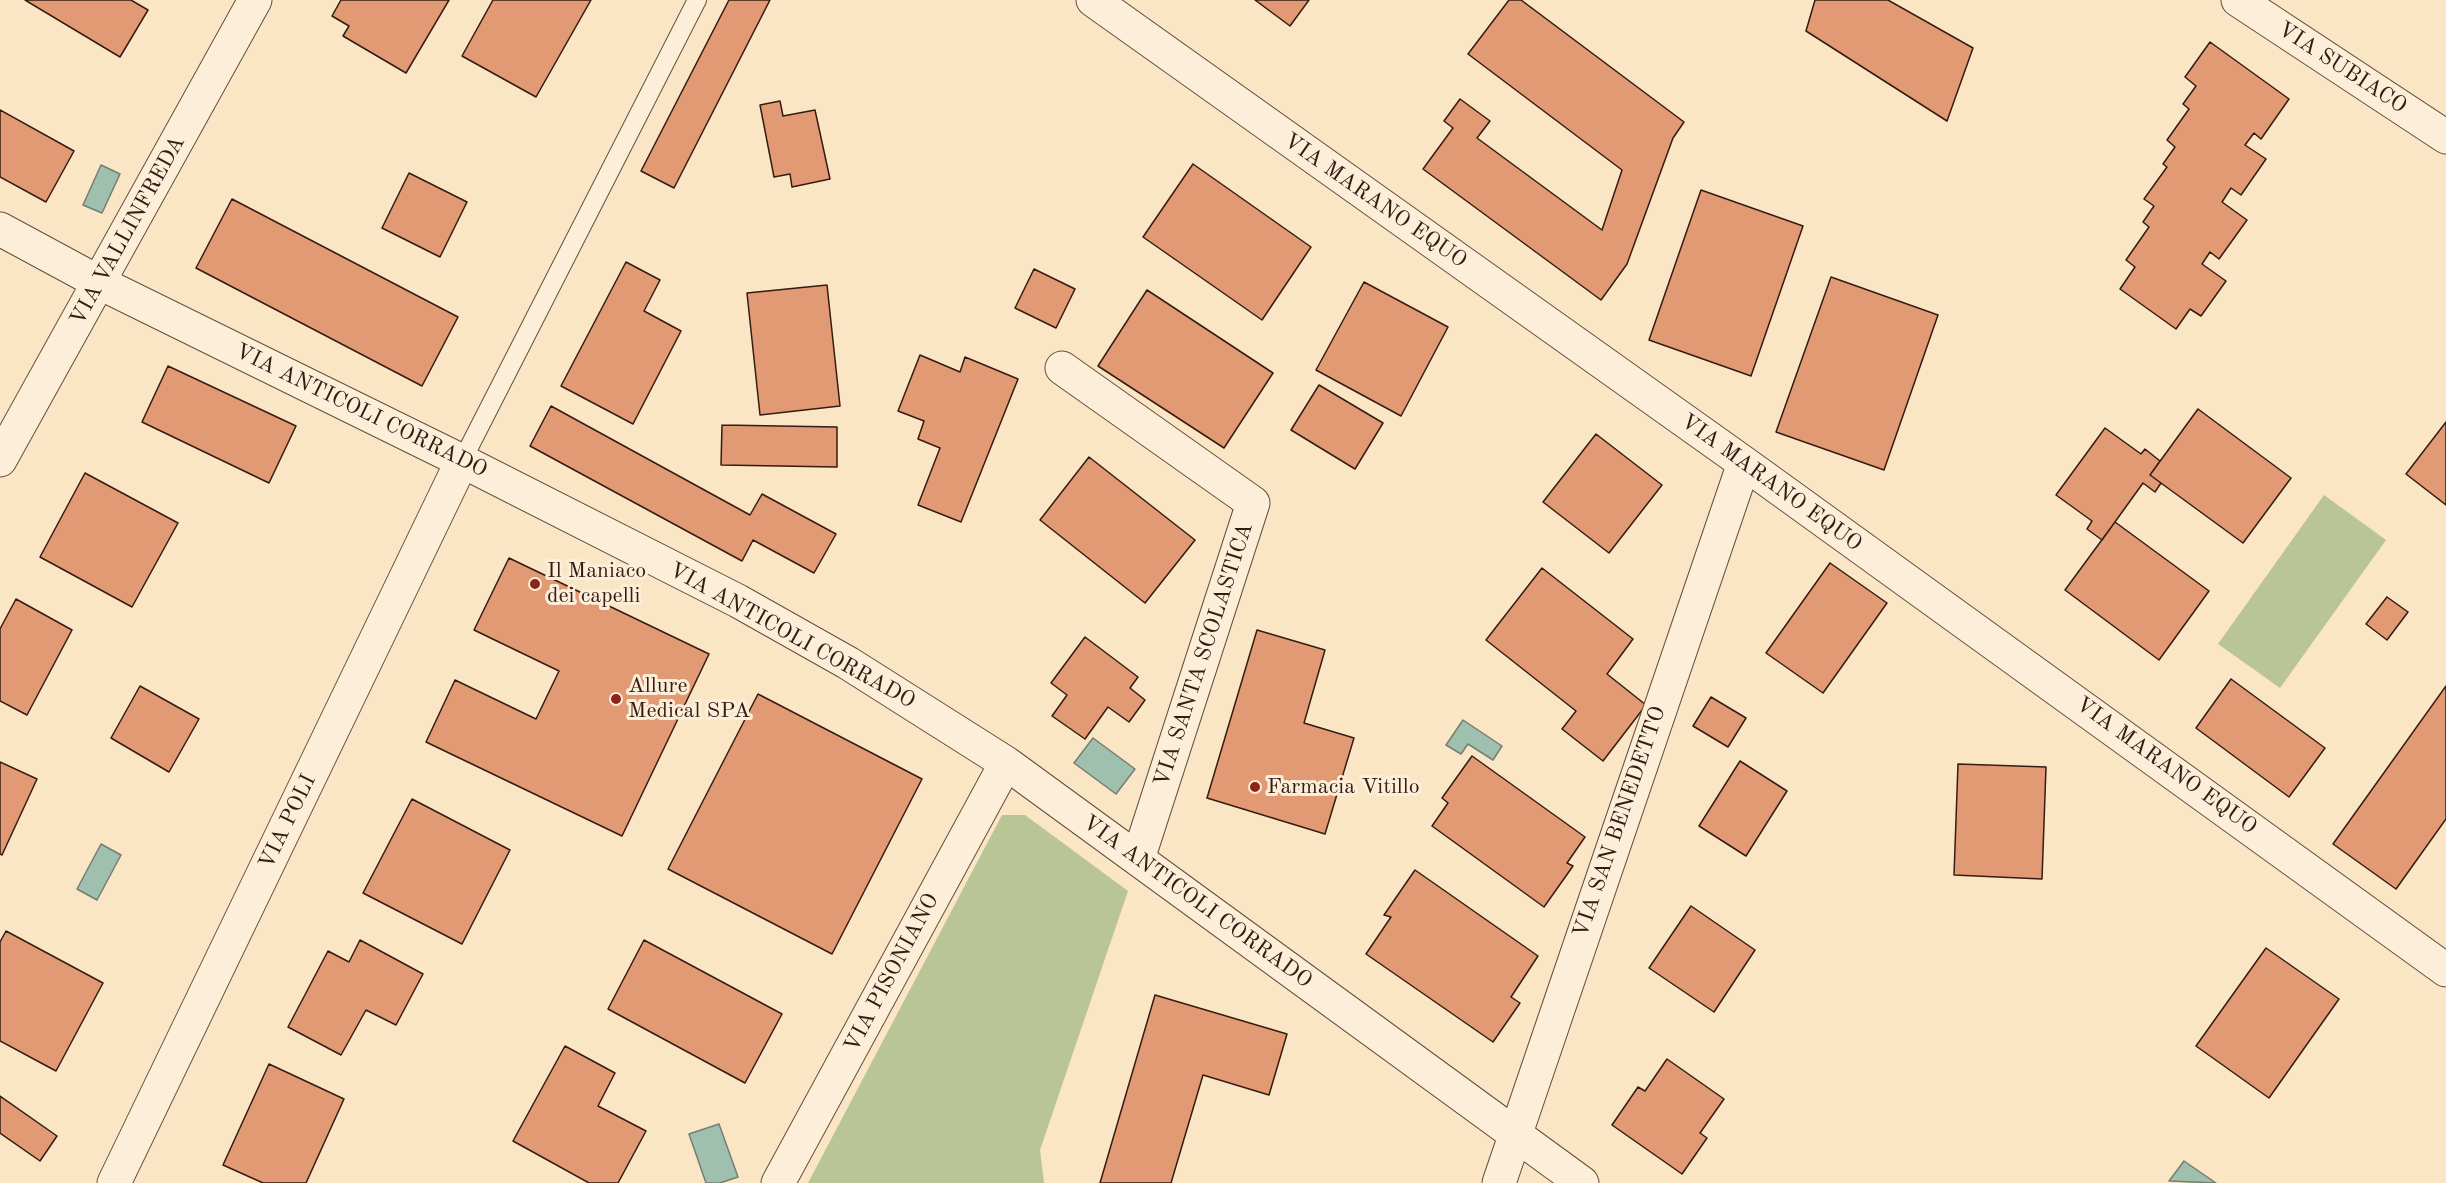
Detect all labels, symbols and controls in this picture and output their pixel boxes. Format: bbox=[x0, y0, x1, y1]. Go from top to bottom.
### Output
street label: VIA SUBIACO bbox=[2272, 16, 2412, 120]
street label: VIA MARANO EQUO bbox=[1278, 128, 1472, 274]
street label: VIA VALLINFREDA bbox=[65, 132, 191, 330]
street label: VIA ANTICOLI CORRADO bbox=[231, 338, 491, 484]
street label: VIA MARANO EQUO bbox=[1675, 408, 1867, 558]
street label: VIA SANTA SCOLASTICA bbox=[1149, 520, 1259, 790]
street label: VIA ANTICOLI CORRADO bbox=[664, 557, 920, 715]
place label: Il Maniaco dei capelli bbox=[547, 558, 646, 610]
marker: Il Maniaco dei capelli bbox=[528, 577, 542, 591]
place label: Allure Medical SPA bbox=[628, 673, 750, 724]
street label: VIA MARANO EQUO bbox=[2070, 691, 2262, 841]
marker: Allure Medical SPA bbox=[609, 692, 623, 706]
street label: VIA SAN BENEDETTO bbox=[1568, 703, 1672, 941]
street label: VIA POLI bbox=[254, 770, 322, 874]
place label: Farmacia Vitillo bbox=[1267, 774, 1420, 800]
marker: Farmacia Vitillo bbox=[1248, 780, 1262, 794]
street label: VIA ANTICOLI CORRADO bbox=[1077, 810, 1317, 994]
street label: VIA PISONIANO bbox=[839, 889, 945, 1057]

